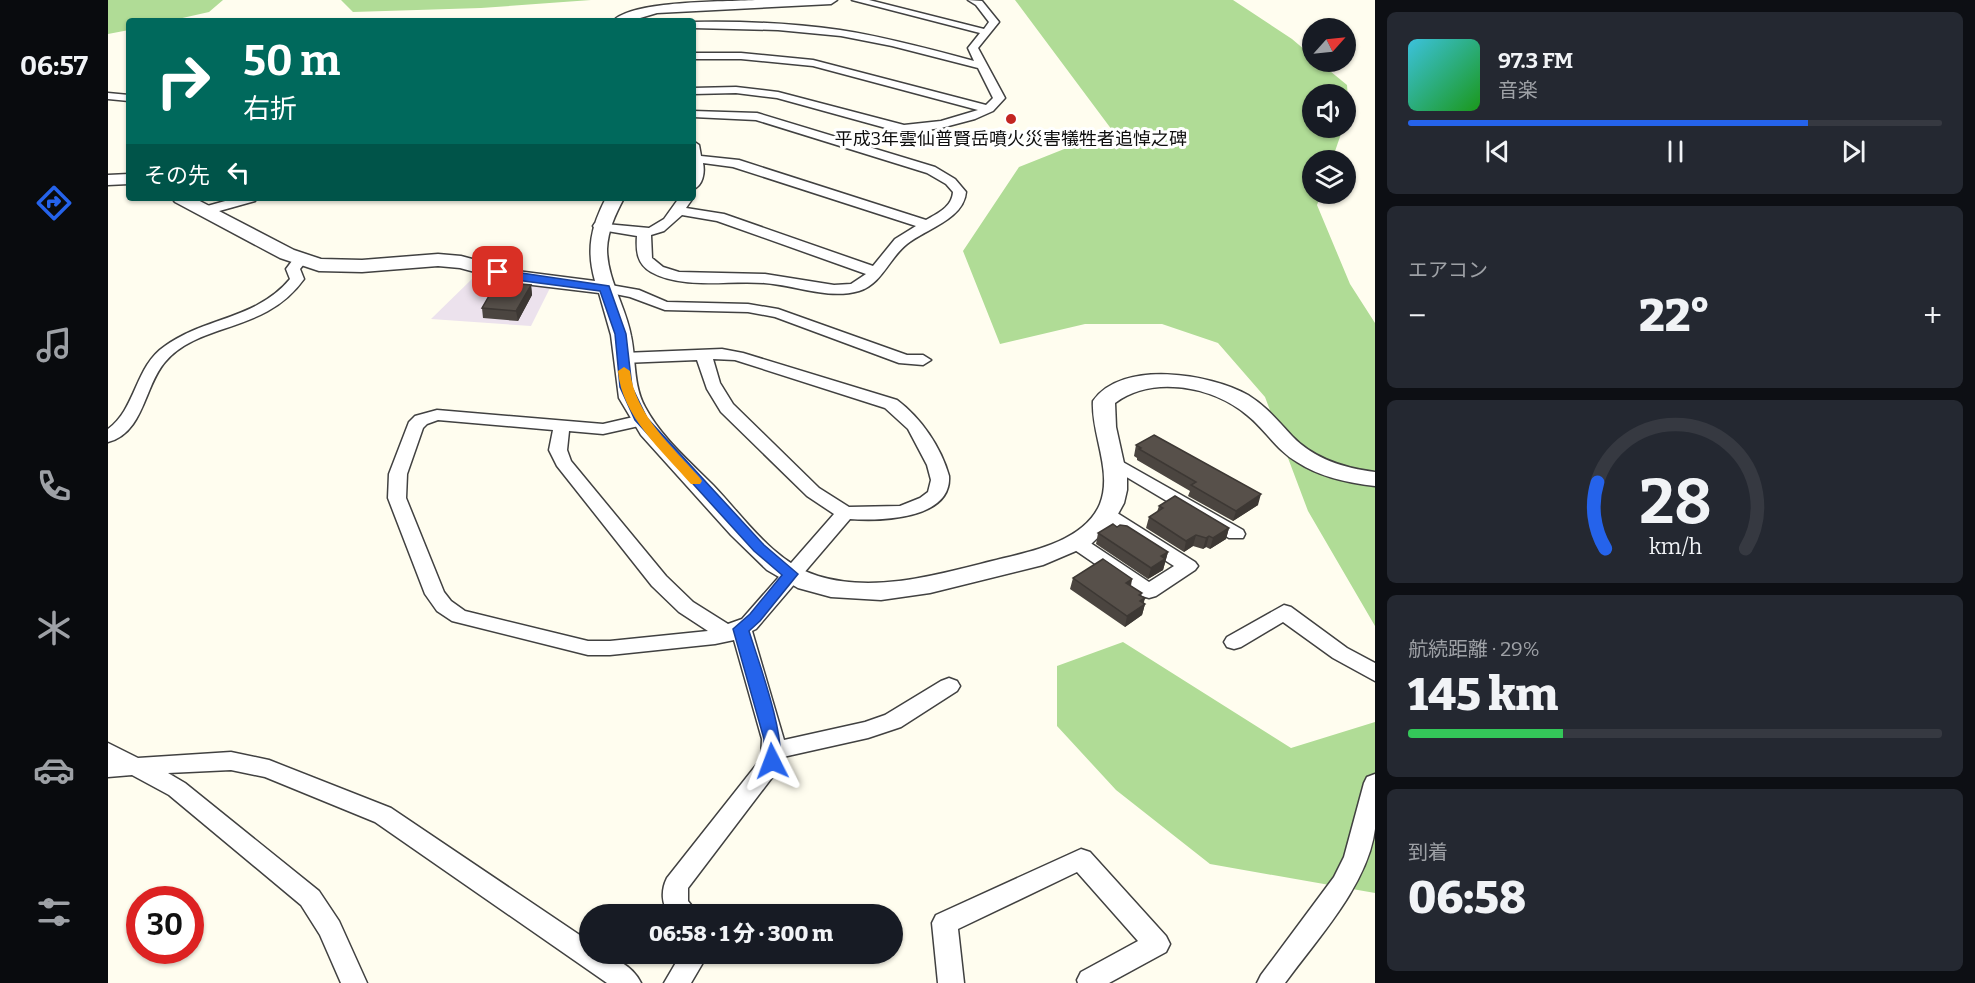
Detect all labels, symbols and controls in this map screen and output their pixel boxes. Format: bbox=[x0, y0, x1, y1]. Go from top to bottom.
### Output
north arrow bbox=[1302, 18, 1356, 72]
map controls bbox=[1302, 18, 1356, 204]
text: 50 m bbox=[243, 36, 340, 86]
icon: right bbox=[144, 42, 222, 120]
text: 97.3 FM bbox=[1498, 47, 1573, 74]
text: 06:57 bbox=[20, 50, 88, 82]
text: 音楽 bbox=[1498, 78, 1538, 102]
button: sound bbox=[1302, 84, 1356, 138]
text: 右折 bbox=[243, 93, 297, 125]
marker: 平成3年雲仙普賢岳噴火災害犠牲者追悼之碑 bbox=[1004, 112, 1018, 126]
place label: 平成3年雲仙普賢岳噴火災害犠牲者追悼之碑 bbox=[835, 128, 1187, 150]
icon: previous bbox=[1481, 135, 1514, 168]
icon: pause bbox=[1659, 135, 1692, 168]
icon: next bbox=[1837, 135, 1870, 168]
button: layers bbox=[1302, 150, 1356, 204]
icon: left bbox=[222, 156, 255, 189]
text: その先 bbox=[144, 162, 210, 189]
icon: directions bbox=[33, 182, 75, 224]
pin bbox=[472, 246, 523, 297]
icon: arrive bbox=[481, 255, 514, 288]
text: エアコン bbox=[1408, 258, 1488, 282]
text: 22° bbox=[1639, 289, 1710, 343]
text: − bbox=[1408, 296, 1426, 336]
text: + bbox=[1923, 296, 1942, 336]
icon: music bbox=[33, 324, 75, 366]
icon: phone bbox=[33, 465, 75, 507]
text: 28 bbox=[1639, 465, 1711, 540]
text: km/h bbox=[1648, 534, 1702, 560]
icon: climate bbox=[33, 607, 75, 649]
text: 航続距離 · 29% bbox=[1408, 637, 1540, 661]
text: 145 km bbox=[1408, 668, 1558, 722]
position arrow bbox=[740, 729, 804, 793]
icon: car bbox=[33, 749, 75, 791]
text: 到着 bbox=[1408, 840, 1448, 864]
text: 06:58 bbox=[1408, 871, 1526, 925]
speed limit sign: 30 bbox=[126, 886, 204, 964]
icon: filters bbox=[33, 891, 75, 933]
text: 06:58 · 1 分 · 300 m bbox=[649, 920, 833, 947]

